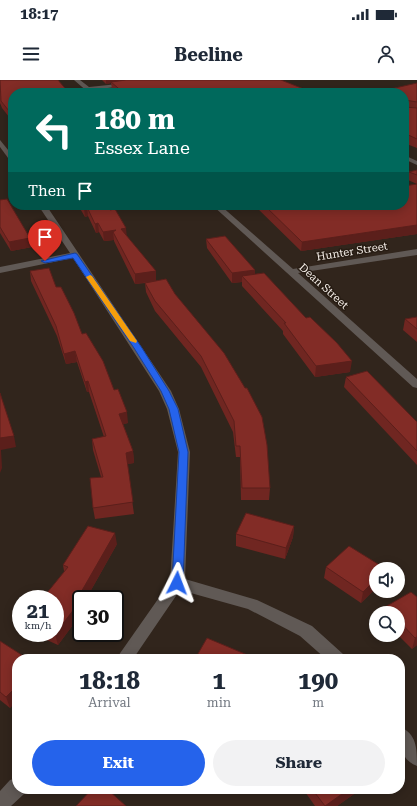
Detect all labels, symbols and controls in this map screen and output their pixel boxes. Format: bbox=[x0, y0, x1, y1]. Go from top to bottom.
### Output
text: 18:17 bbox=[20, 5, 58, 23]
icon: menu bbox=[20, 43, 42, 65]
icon: person bbox=[375, 43, 397, 65]
text: Beeline bbox=[174, 44, 243, 65]
text: 180 m bbox=[94, 103, 175, 136]
icon: left bbox=[28, 104, 80, 156]
text: Essex Lane bbox=[94, 137, 190, 158]
icon: arrive bbox=[74, 180, 96, 202]
text: Then bbox=[28, 182, 66, 200]
pin bbox=[28, 220, 62, 261]
icon: arrive bbox=[34, 226, 56, 248]
street label: Hunter Street bbox=[316, 239, 389, 264]
street label: Dean Street bbox=[296, 261, 351, 312]
position arrow bbox=[156, 562, 198, 604]
map controls bbox=[369, 562, 405, 642]
button: sound bbox=[369, 562, 405, 598]
speed limit sign: 30 bbox=[72, 590, 124, 642]
text: 21 bbox=[27, 599, 49, 623]
button: search bbox=[369, 606, 405, 642]
text: km/h bbox=[25, 620, 51, 631]
text: 18:18 bbox=[79, 667, 140, 695]
text: 1 bbox=[212, 667, 226, 695]
text: 190 bbox=[298, 667, 338, 695]
text: Arrival bbox=[88, 695, 131, 710]
text: min bbox=[207, 695, 231, 710]
text: m bbox=[312, 695, 324, 710]
button: Exit bbox=[32, 740, 205, 786]
button: Share bbox=[213, 740, 385, 786]

